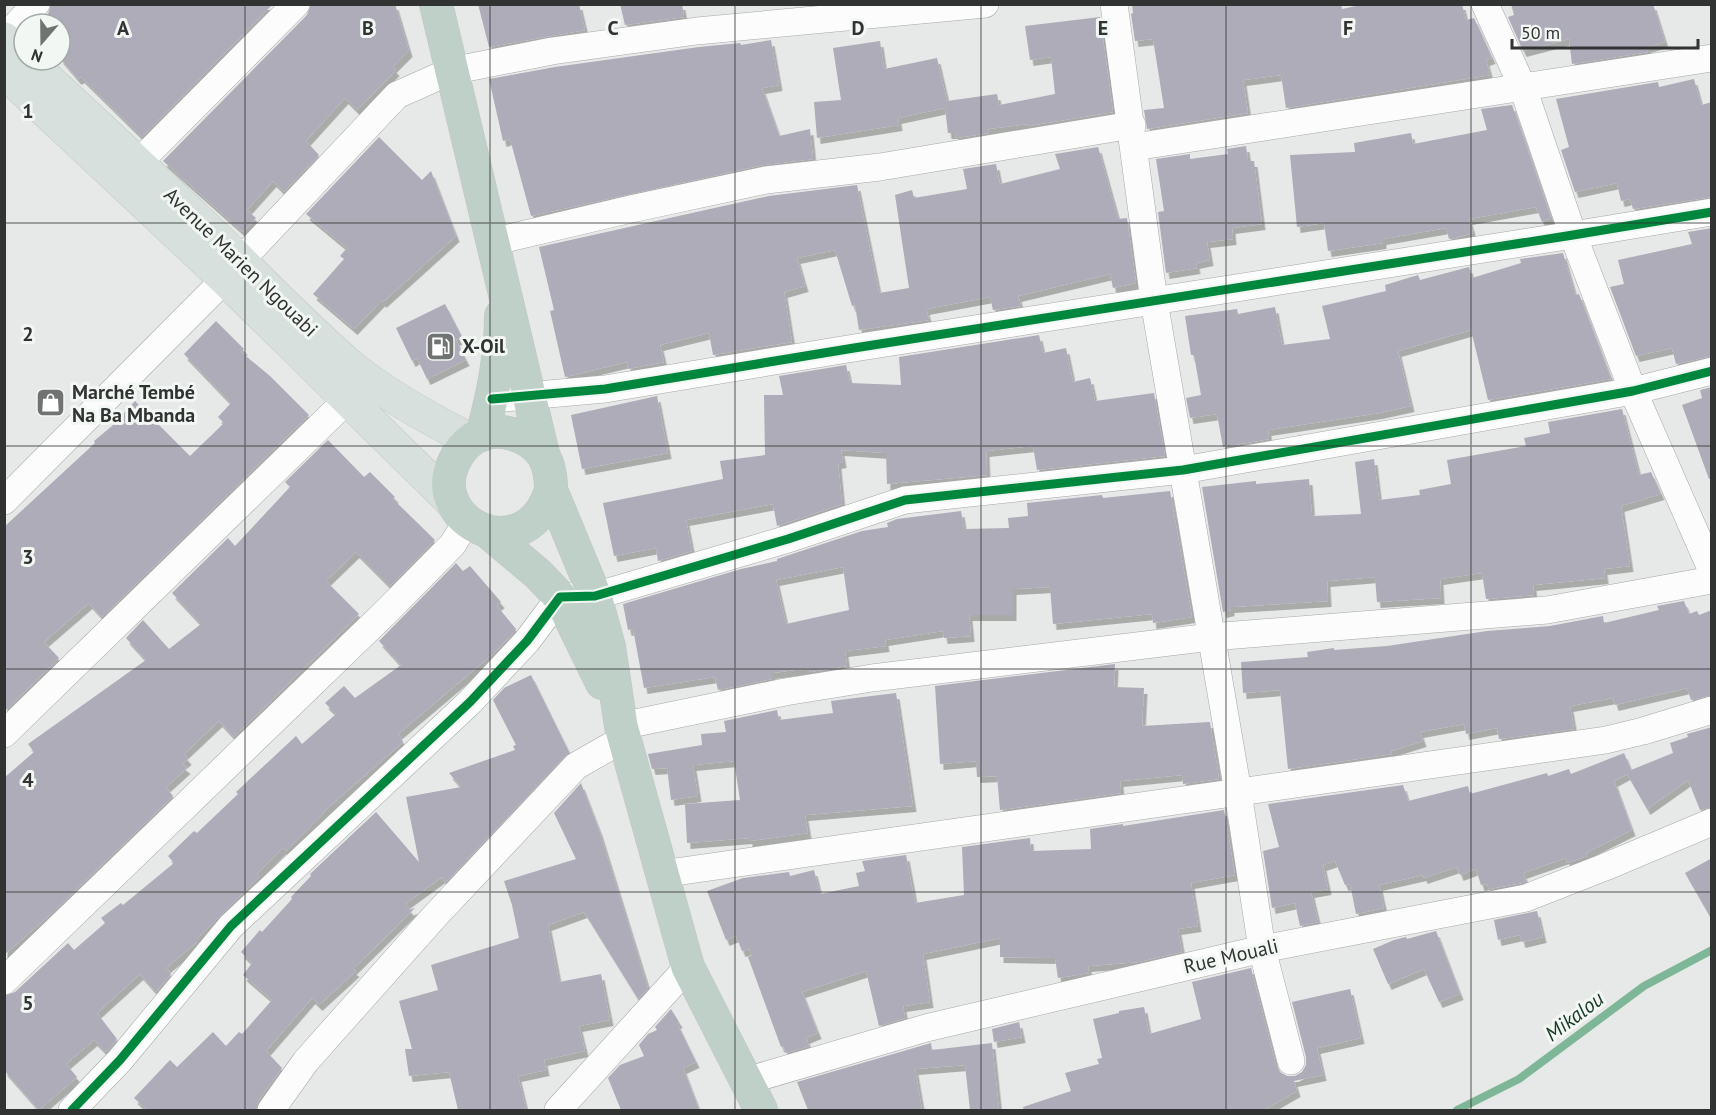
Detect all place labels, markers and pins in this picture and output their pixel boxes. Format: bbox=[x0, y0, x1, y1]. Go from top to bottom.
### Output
fuel station icon: X-Oil bbox=[425, 330, 457, 362]
place label: X-Oil bbox=[462, 333, 505, 359]
place label: Marché Tembé Na Ba Mbanda bbox=[72, 379, 195, 428]
shop icon: Marché Tembé Na Ba Mbanda bbox=[35, 387, 67, 419]

